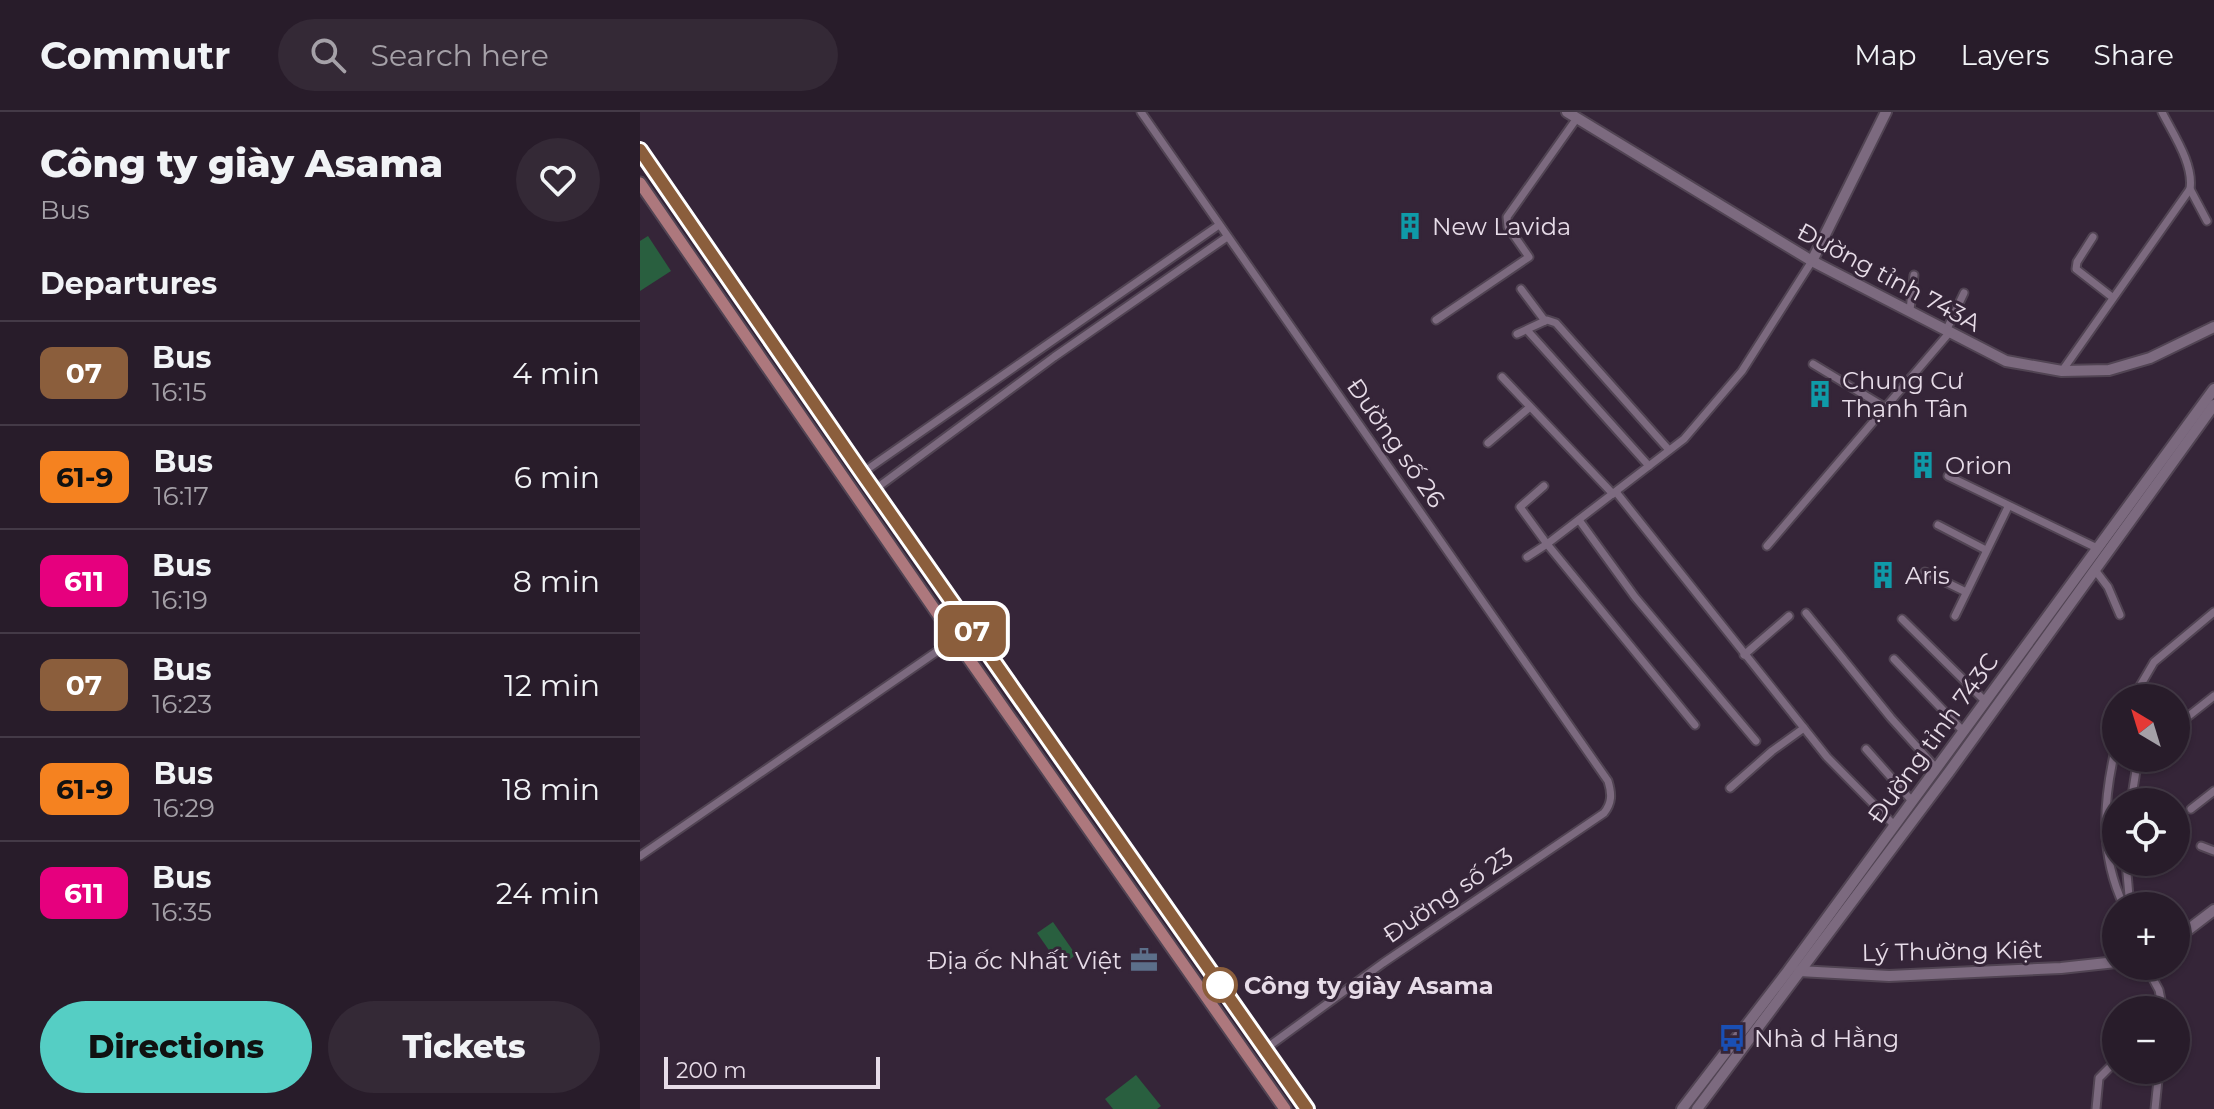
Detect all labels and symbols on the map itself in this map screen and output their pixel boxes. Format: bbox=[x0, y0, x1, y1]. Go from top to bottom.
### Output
building icon: New Lavida bbox=[1395, 211, 1425, 241]
place label: New Lavida bbox=[1432, 212, 1571, 241]
street label: Đường tỉnh 743A bbox=[1792, 216, 1986, 338]
place label: Chung Cư Thạnh Tân bbox=[1842, 366, 1968, 423]
street label: Đường số 26 bbox=[1341, 373, 1451, 513]
building icon: Chung Cư Thạnh Tân bbox=[1805, 379, 1835, 409]
building icon: Orion bbox=[1908, 450, 1938, 480]
place label: Orion bbox=[1945, 451, 2012, 480]
building icon: Aris bbox=[1868, 560, 1898, 590]
place label: Aris bbox=[1905, 561, 1950, 590]
line badge: 07 bbox=[936, 605, 1008, 657]
street label: Đường tỉnh 743C bbox=[1862, 647, 2004, 829]
north arrow bbox=[2102, 684, 2190, 772]
street label: Đường số 23 bbox=[1378, 841, 1518, 949]
street label: Lý Thường Kiệt bbox=[1861, 935, 2043, 967]
office icon: Địa ốc Nhất Việt bbox=[1129, 945, 1159, 975]
place label: Địa ốc Nhất Việt bbox=[927, 946, 1122, 975]
marker: Công ty giày Asama bbox=[1203, 968, 1237, 1002]
place label: Công ty giày Asama bbox=[1244, 971, 1493, 1000]
bus stop icon: Nhà d Hằng bbox=[1717, 1023, 1747, 1053]
place label: Nhà d Hằng bbox=[1754, 1024, 1899, 1053]
scale bar bbox=[664, 1053, 880, 1089]

